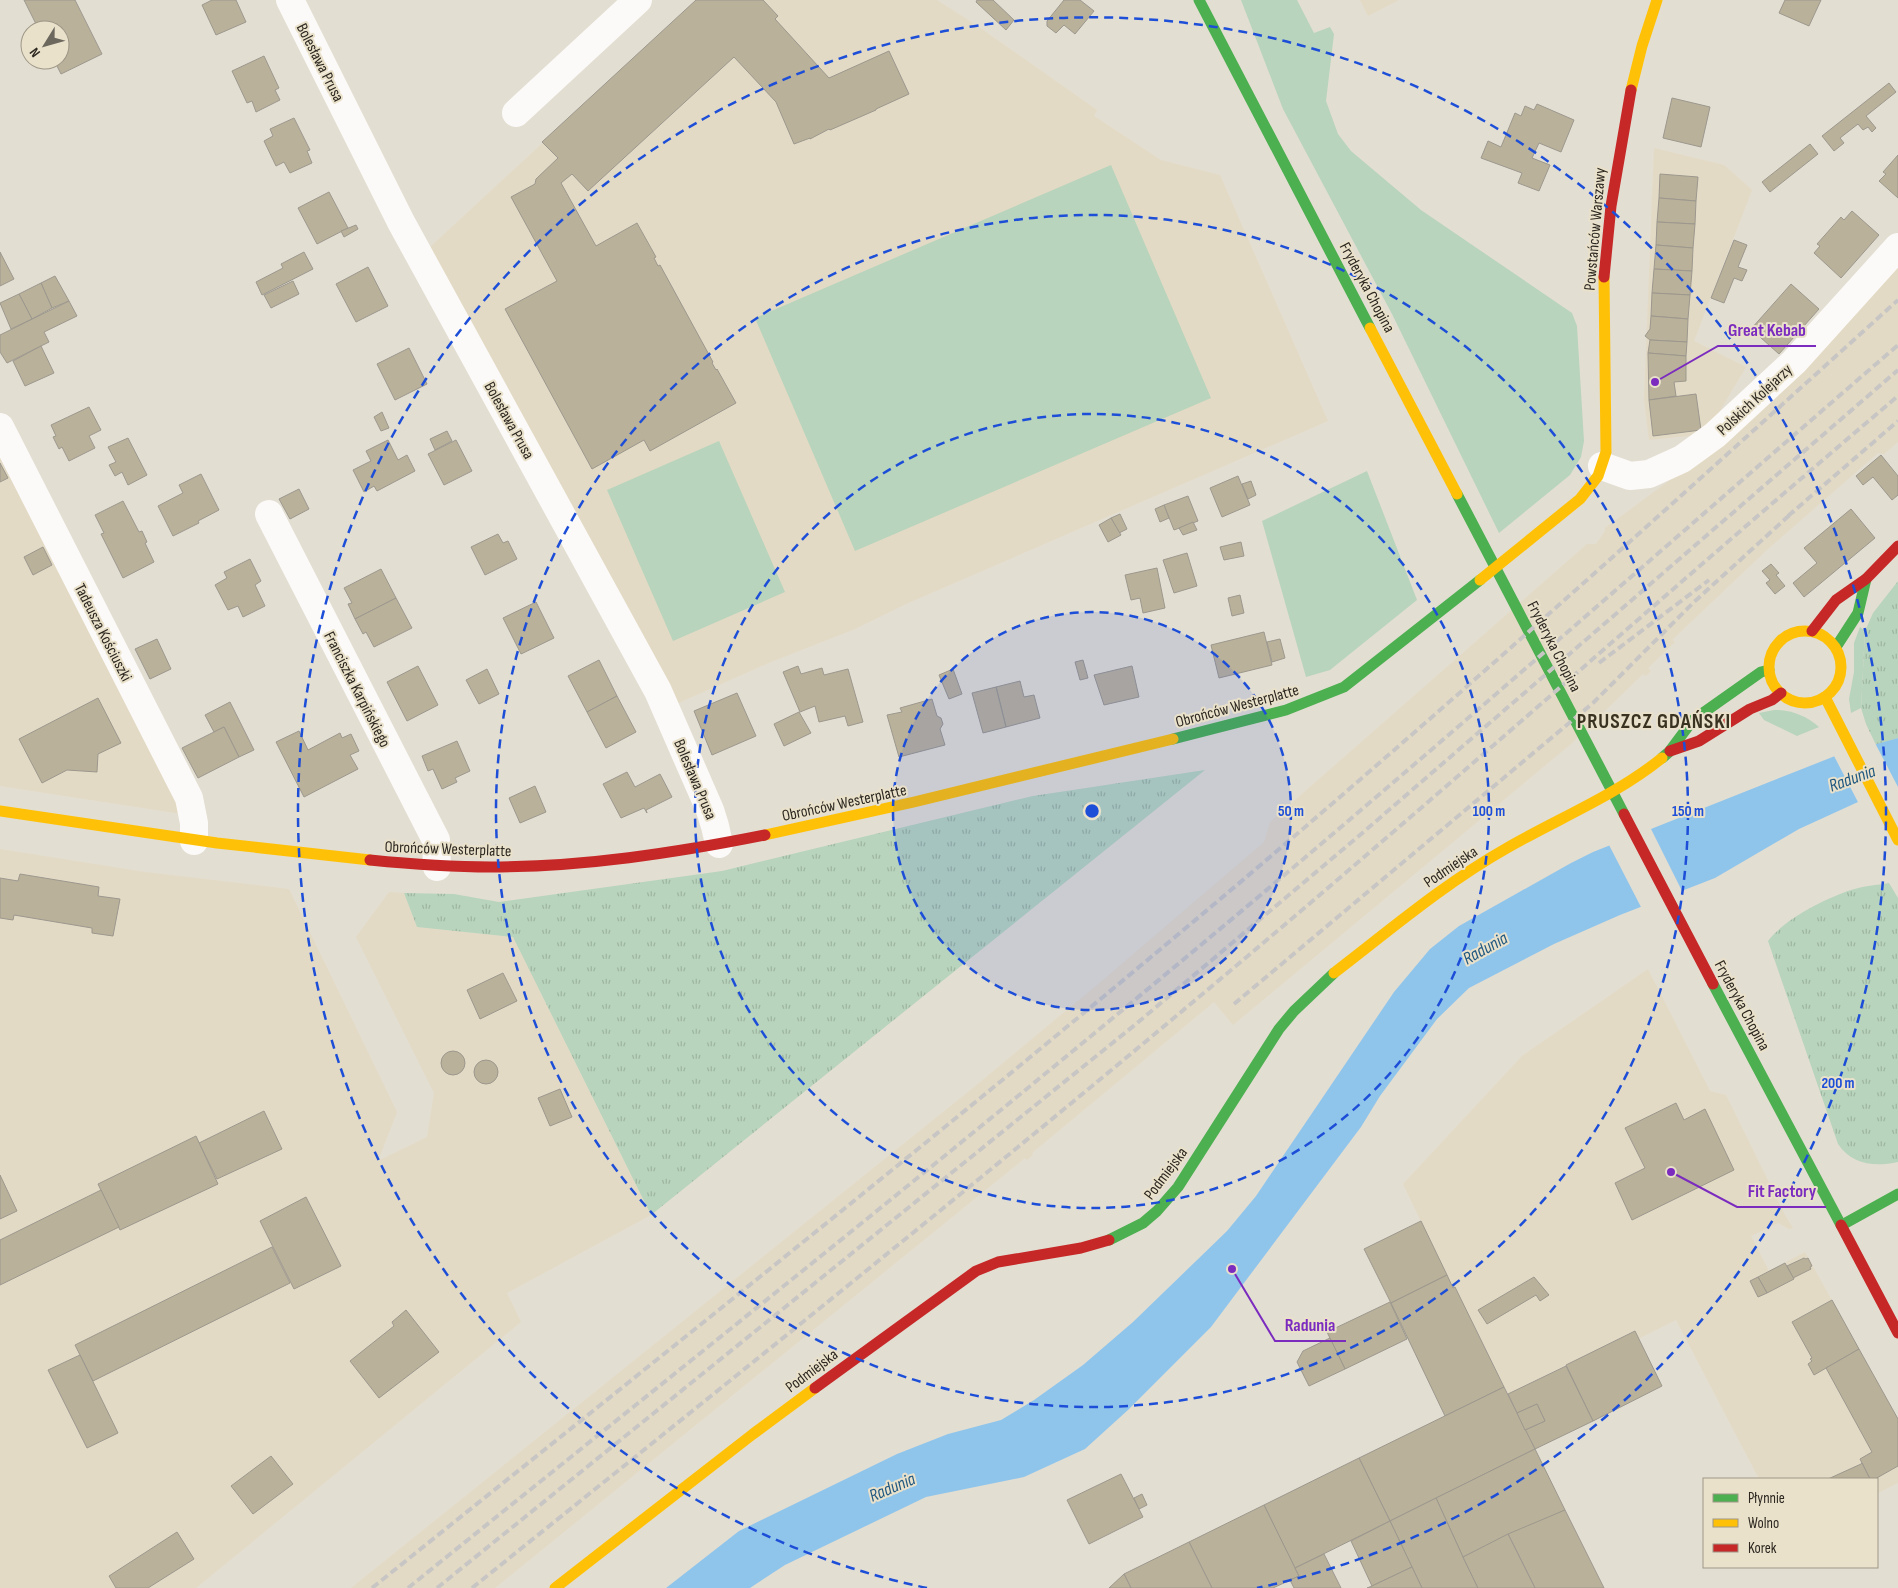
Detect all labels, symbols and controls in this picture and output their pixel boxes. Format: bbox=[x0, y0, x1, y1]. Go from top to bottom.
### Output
north arrow bbox=[20, 20, 70, 70]
street label: Bolesława Prusa bbox=[292, 20, 348, 105]
text: N bbox=[26, 44, 44, 61]
street label: Powstańców Warszawy bbox=[1581, 167, 1610, 291]
street label: Fryderyka Chopina bbox=[1335, 239, 1398, 336]
callout: Great Kebab bbox=[1718, 313, 1816, 346]
text: Great Kebab bbox=[1728, 320, 1806, 341]
street label: Polskich Kolejarzy bbox=[1714, 361, 1796, 440]
street label: Bolesława Prusa bbox=[480, 379, 538, 463]
street label: Tadeusza Kościuszki bbox=[70, 581, 135, 685]
street label: Fryderyka Chopina bbox=[1523, 598, 1585, 695]
street label: Franciszka Karpińskiego bbox=[319, 629, 394, 751]
street label: Obrońców Westerplatte bbox=[1174, 681, 1301, 732]
district label: PRUSZCZ GDAŃSKI bbox=[1577, 709, 1731, 734]
street label: Bolesława Prusa bbox=[669, 737, 720, 823]
water label: Radunia bbox=[1826, 760, 1879, 797]
street label: Obrońców Westerplatte bbox=[780, 781, 908, 826]
centre of rings bbox=[1083, 802, 1101, 820]
text: 50 m bbox=[1278, 802, 1304, 821]
text: 100 m bbox=[1473, 802, 1505, 821]
text: 150 m bbox=[1672, 802, 1704, 821]
street label: Obrońców Westerplatte bbox=[384, 838, 512, 861]
street label: Podmiejska bbox=[1420, 842, 1481, 892]
water label: Radunia bbox=[1459, 927, 1512, 969]
street label: Fryderyka Chopina bbox=[1710, 957, 1773, 1054]
text: 200 m bbox=[1821, 1074, 1855, 1093]
street label: Podmiejska bbox=[1140, 1144, 1192, 1204]
callout: Fit Factory bbox=[1737, 1174, 1826, 1207]
text: Fit Factory bbox=[1748, 1181, 1817, 1202]
callout: Radunia bbox=[1275, 1308, 1346, 1341]
text: Radunia bbox=[1285, 1315, 1335, 1336]
street label: Podmiejska bbox=[782, 1345, 842, 1397]
water label: Radunia bbox=[866, 1468, 919, 1507]
legend bbox=[1703, 1478, 1878, 1568]
text: Płynnie bbox=[1748, 1489, 1785, 1508]
text: Wolno bbox=[1748, 1514, 1779, 1533]
text: Korek bbox=[1748, 1539, 1777, 1558]

